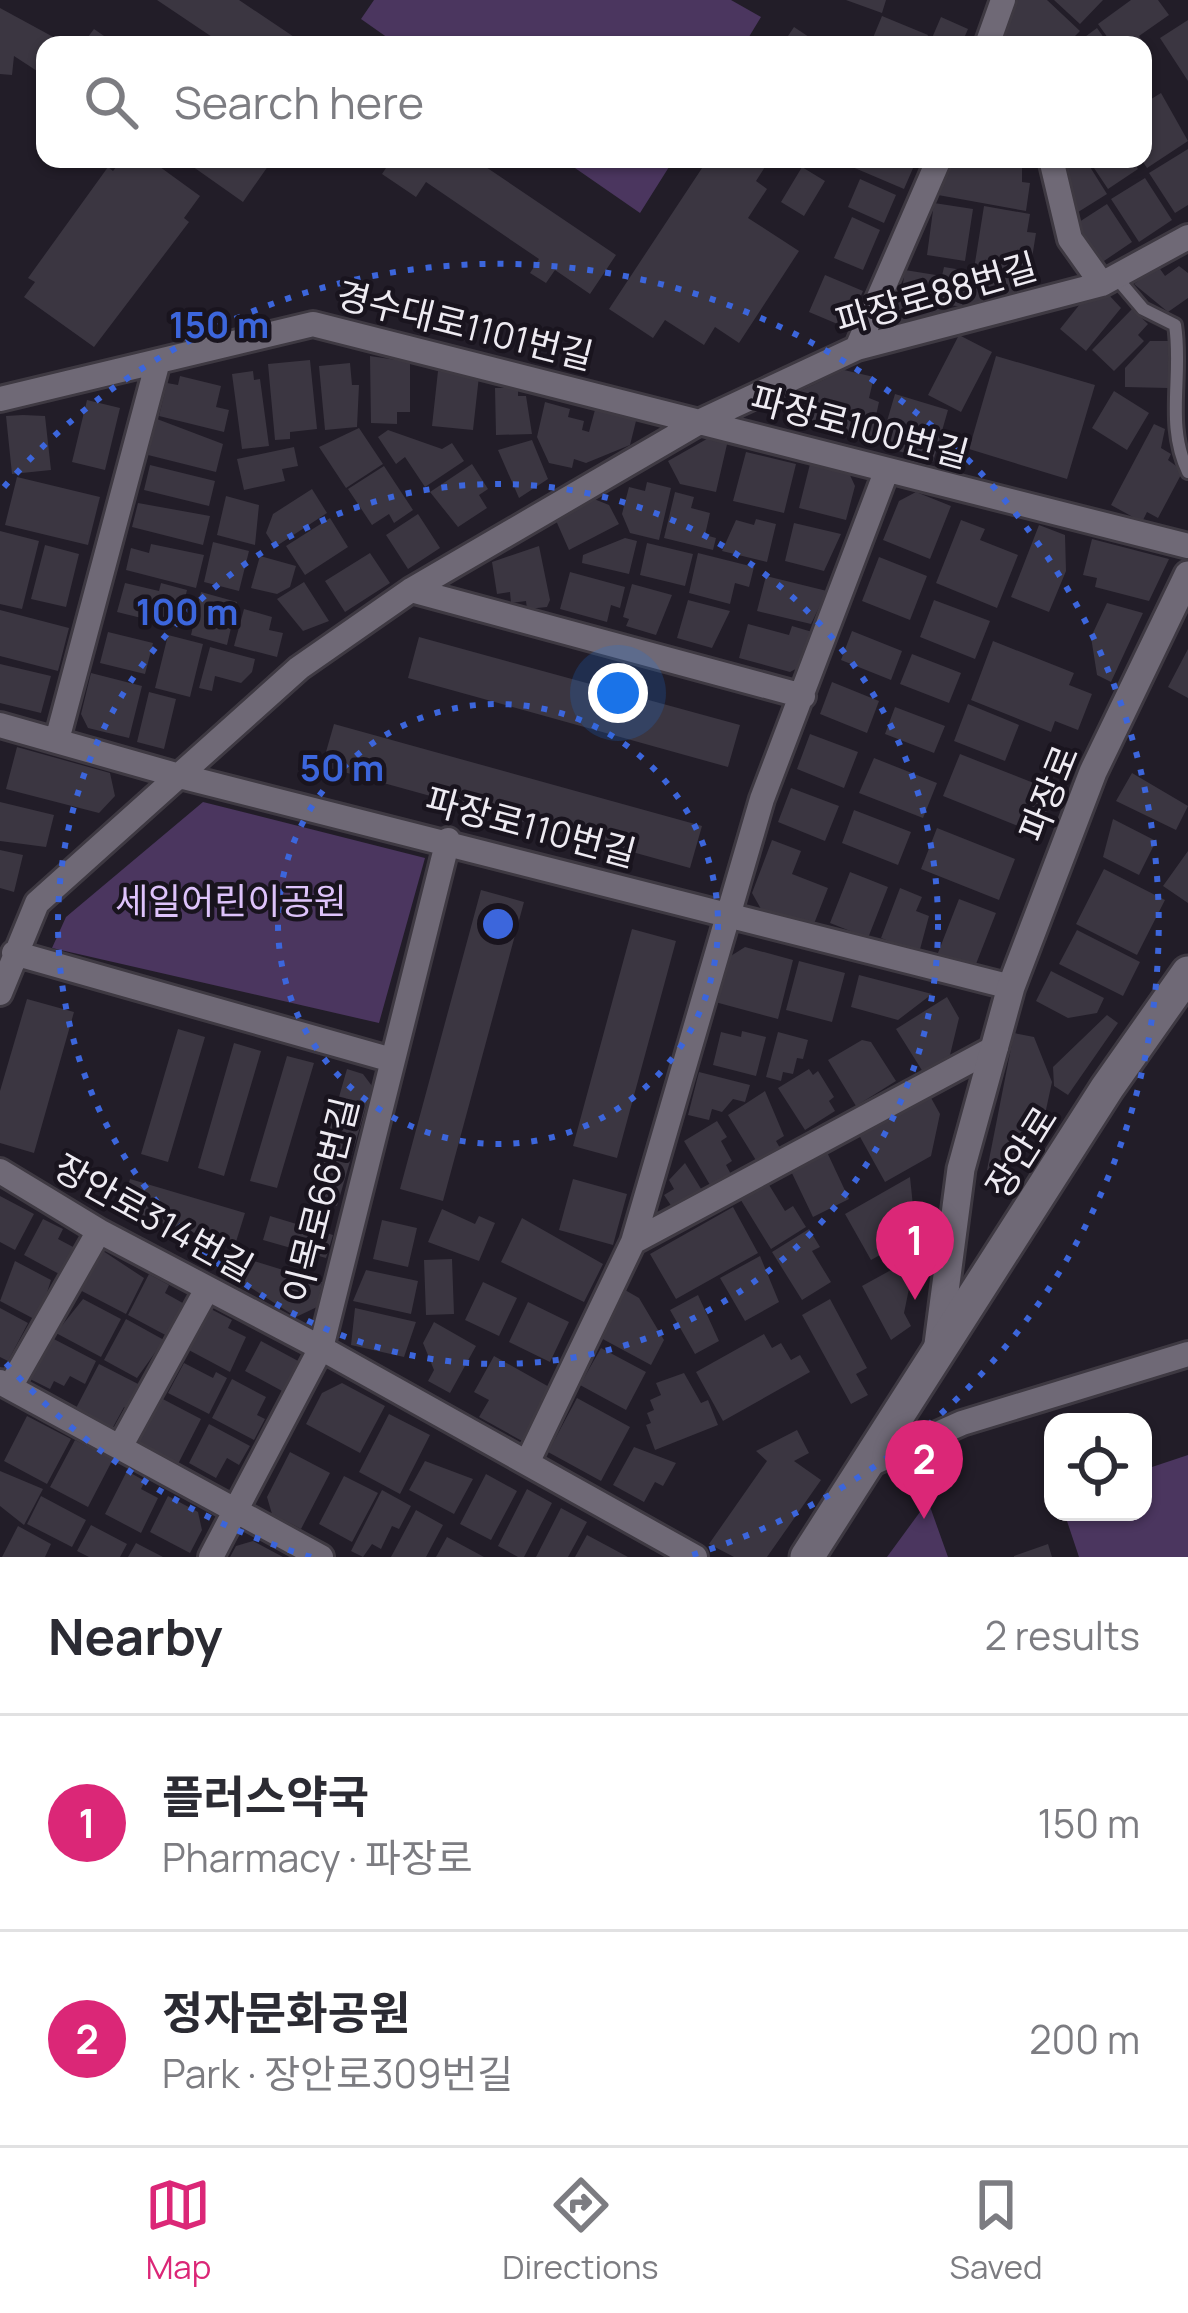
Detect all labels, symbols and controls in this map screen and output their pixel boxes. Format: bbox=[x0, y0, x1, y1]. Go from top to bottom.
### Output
search box bbox=[36, 36, 1152, 168]
icon: search bbox=[78, 69, 144, 135]
text: Search here bbox=[174, 71, 424, 133]
street label: 파장로88번길 bbox=[830, 241, 1042, 345]
street label: 경수대로1101번길 bbox=[332, 269, 598, 381]
text: 150 m bbox=[169, 300, 269, 349]
street label: 파장로100번길 bbox=[746, 373, 974, 479]
text: 100 m bbox=[136, 587, 238, 636]
your location bbox=[588, 663, 648, 723]
street label: 파장로 bbox=[1007, 738, 1089, 848]
text: 50 m bbox=[300, 743, 384, 792]
street label: 파장로110번길 bbox=[421, 774, 641, 878]
park label: 세일어린이공원 bbox=[115, 876, 347, 925]
centre of rings bbox=[477, 903, 519, 945]
street label: 이목로66번길 bbox=[271, 1092, 369, 1308]
street label: 장안로 bbox=[974, 1097, 1068, 1207]
street label: 장안로314번길 bbox=[46, 1142, 262, 1292]
pin: 1 bbox=[876, 1201, 954, 1300]
map controls bbox=[1044, 1413, 1152, 1521]
button: locate bbox=[1044, 1413, 1152, 1521]
pin: 2 bbox=[885, 1420, 963, 1519]
text: Nearby bbox=[48, 1601, 223, 1670]
text: 2 results bbox=[985, 1608, 1140, 1662]
text: 플러스약국 bbox=[162, 1765, 369, 1827]
text: 1 bbox=[78, 1796, 96, 1850]
text: 150 m bbox=[1038, 1796, 1140, 1850]
text: Pharmacy · 파장로 bbox=[162, 1830, 473, 1884]
text: 정자문화공원 bbox=[162, 1981, 410, 2043]
text: 2 bbox=[75, 2012, 99, 2066]
text: 200 m bbox=[1029, 2012, 1140, 2066]
text: Park · 장안로309번길 bbox=[162, 2046, 513, 2100]
tab: Map bbox=[145, 2172, 211, 2289]
tab: Directions bbox=[502, 2172, 659, 2289]
tab: Saved bbox=[950, 2172, 1043, 2289]

